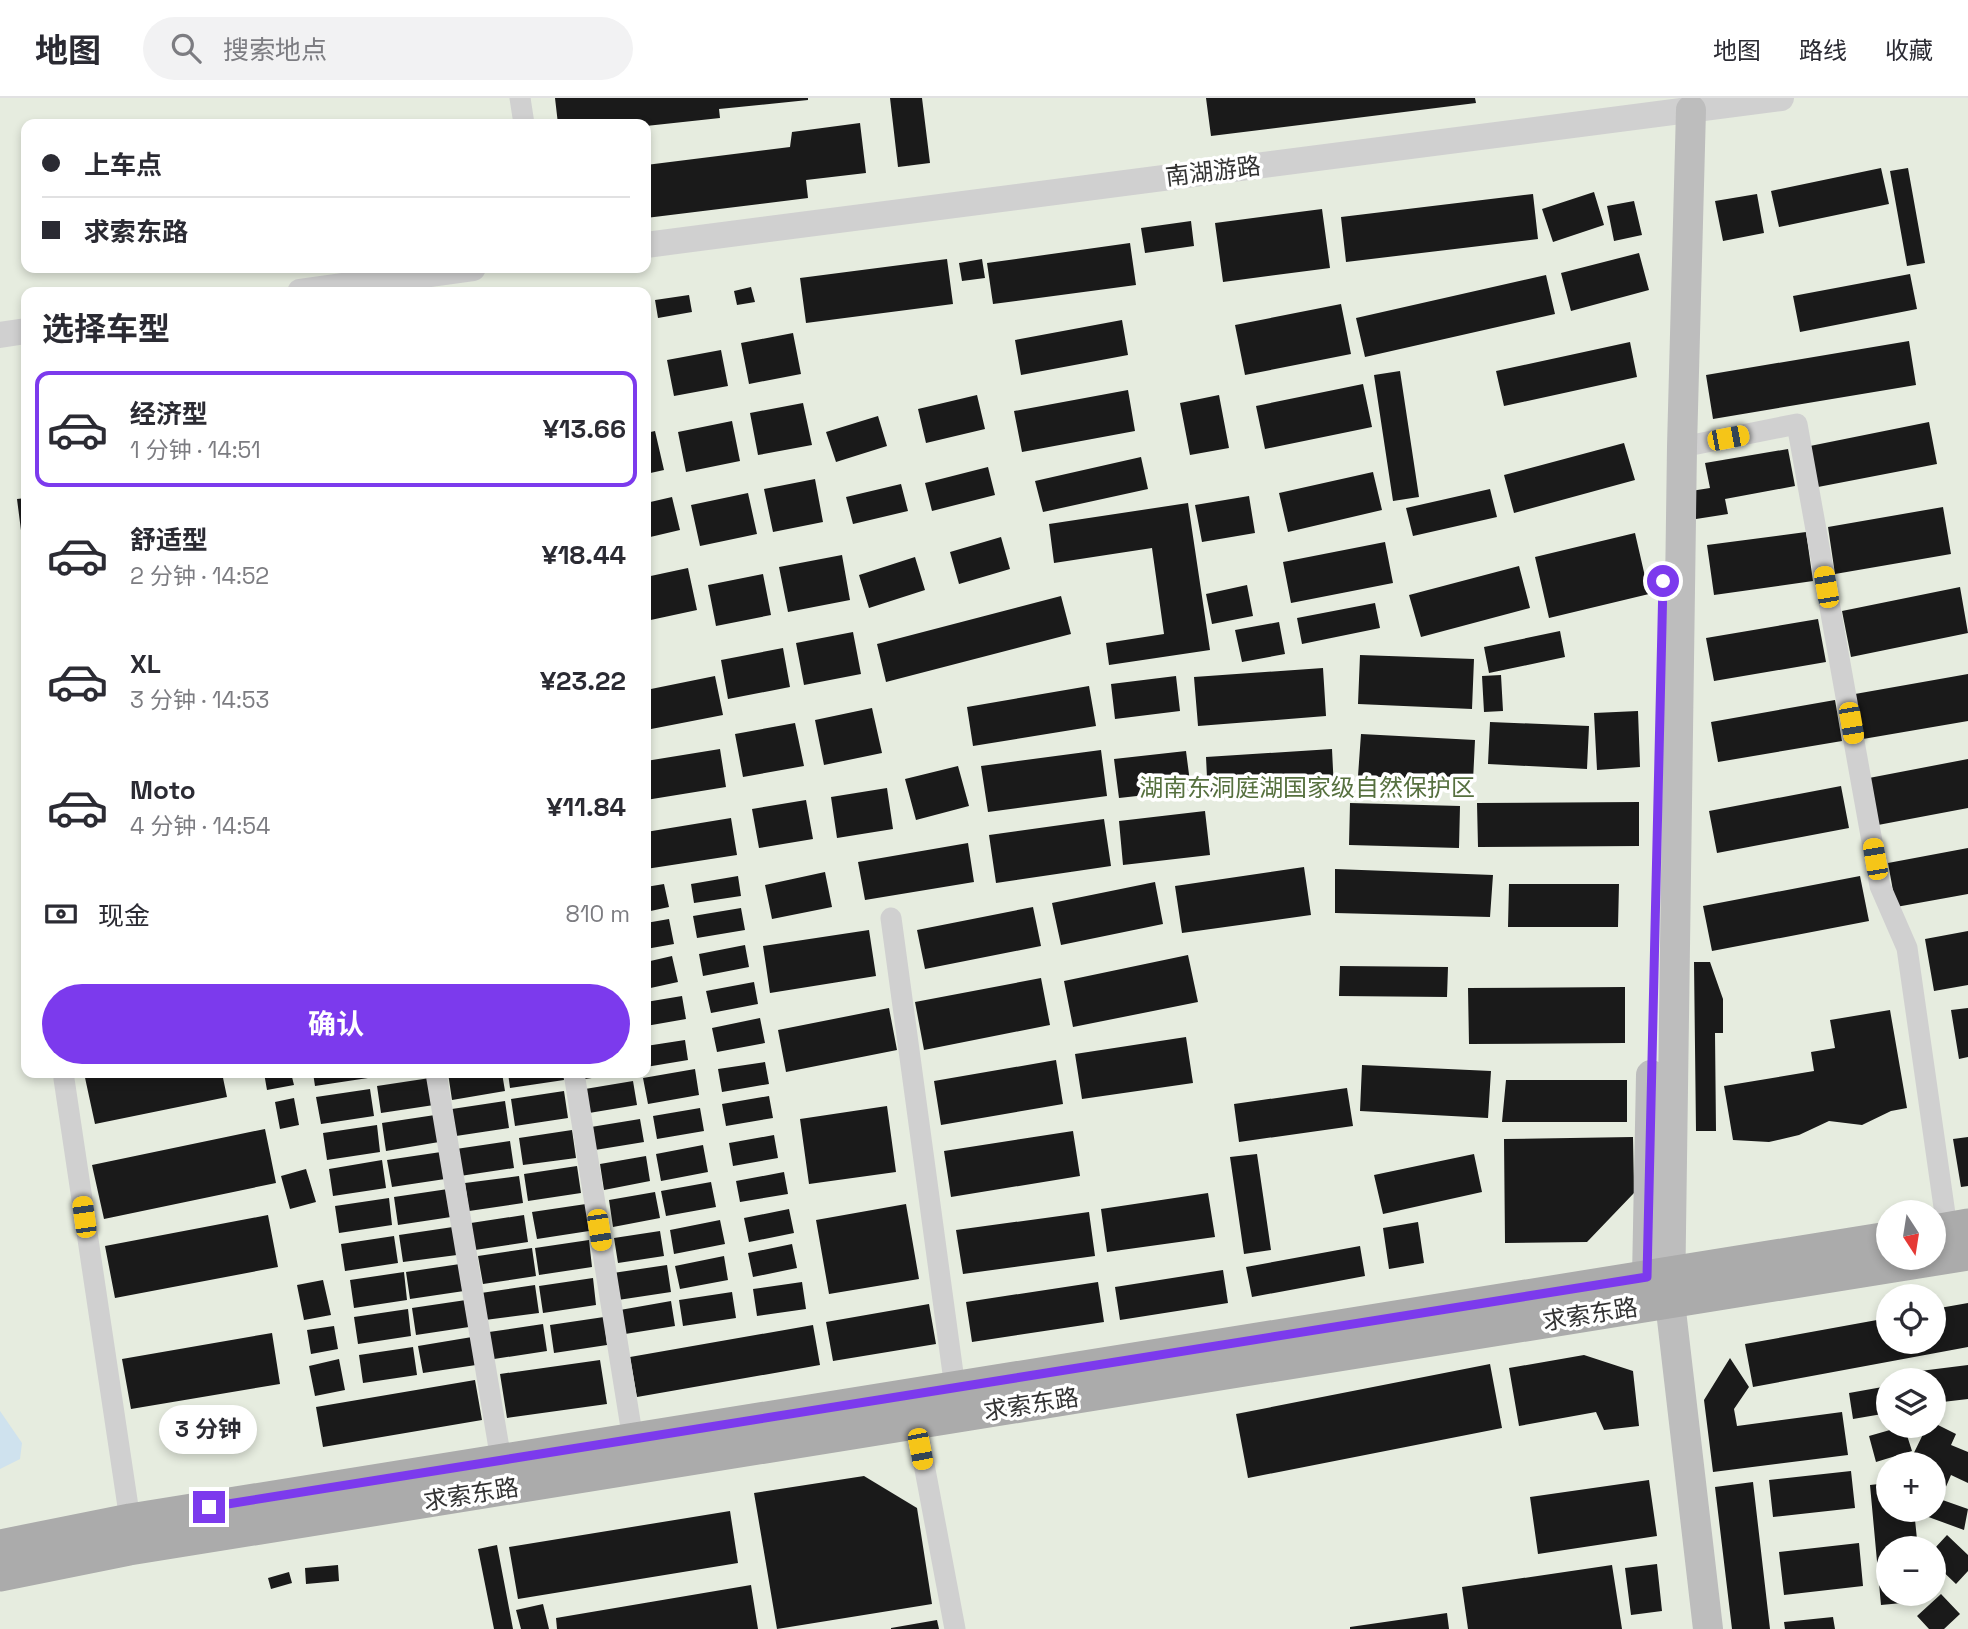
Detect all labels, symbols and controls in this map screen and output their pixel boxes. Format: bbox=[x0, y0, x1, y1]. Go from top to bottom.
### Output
search box bbox=[143, 17, 633, 80]
icon: search bbox=[167, 29, 205, 67]
text: 地图 bbox=[35, 30, 101, 72]
text: 搜索地点 bbox=[223, 33, 327, 67]
text: 地图 bbox=[1713, 35, 1761, 66]
text: 路线 bbox=[1799, 35, 1847, 66]
text: 收藏 bbox=[1885, 35, 1933, 66]
text: 上车点 bbox=[84, 148, 162, 182]
street label: 南湖游路 bbox=[1163, 150, 1263, 192]
text: 求索东路 bbox=[84, 215, 188, 249]
text: 选择车型 bbox=[42, 309, 170, 349]
text: 经济型 bbox=[130, 397, 208, 431]
icon: car bbox=[46, 398, 109, 461]
text: ¥13.66 bbox=[543, 412, 626, 446]
car bbox=[1706, 424, 1751, 452]
text: 1 分钟 · 14:51 bbox=[130, 435, 261, 465]
text: 舒适型 bbox=[130, 523, 208, 557]
icon: car bbox=[46, 524, 109, 587]
text: ¥18.44 bbox=[542, 538, 626, 572]
text: 2 分钟 · 14:52 bbox=[130, 561, 269, 591]
car bbox=[1813, 564, 1840, 610]
route start bbox=[1647, 565, 1679, 597]
text: XL bbox=[130, 647, 161, 681]
icon: car bbox=[46, 650, 109, 713]
text: ¥23.22 bbox=[540, 664, 626, 698]
text: 3 分钟 · 14:53 bbox=[130, 685, 269, 715]
car bbox=[1838, 700, 1865, 746]
park label: 湖南东洞庭湖国家级自然保护区 bbox=[1139, 772, 1475, 803]
text: Moto bbox=[130, 773, 196, 807]
icon: car bbox=[46, 776, 109, 839]
text: ¥11.84 bbox=[546, 790, 626, 824]
text: 4 分钟 · 14:54 bbox=[130, 811, 270, 841]
car bbox=[1862, 836, 1889, 882]
icon: cash bbox=[42, 895, 80, 933]
text: 现金 bbox=[98, 899, 150, 933]
text: 810 m bbox=[566, 899, 630, 929]
button: 确认 bbox=[42, 984, 630, 1064]
car bbox=[71, 1195, 98, 1239]
north arrow bbox=[1876, 1200, 1946, 1270]
map controls bbox=[1876, 1200, 1946, 1606]
car bbox=[586, 1208, 613, 1252]
button: locate bbox=[1876, 1284, 1946, 1354]
street label: 求索东路 bbox=[1540, 1291, 1640, 1337]
button: layers bbox=[1876, 1368, 1946, 1438]
street label: 求索东路 bbox=[981, 1381, 1081, 1427]
callout: 3 分钟 bbox=[160, 1406, 258, 1454]
text: 3 分钟 bbox=[175, 1414, 241, 1444]
car bbox=[906, 1426, 935, 1472]
button: + bbox=[1876, 1452, 1946, 1522]
street label: 求索东路 bbox=[421, 1471, 521, 1517]
route end bbox=[193, 1491, 225, 1523]
button: − bbox=[1876, 1536, 1946, 1606]

